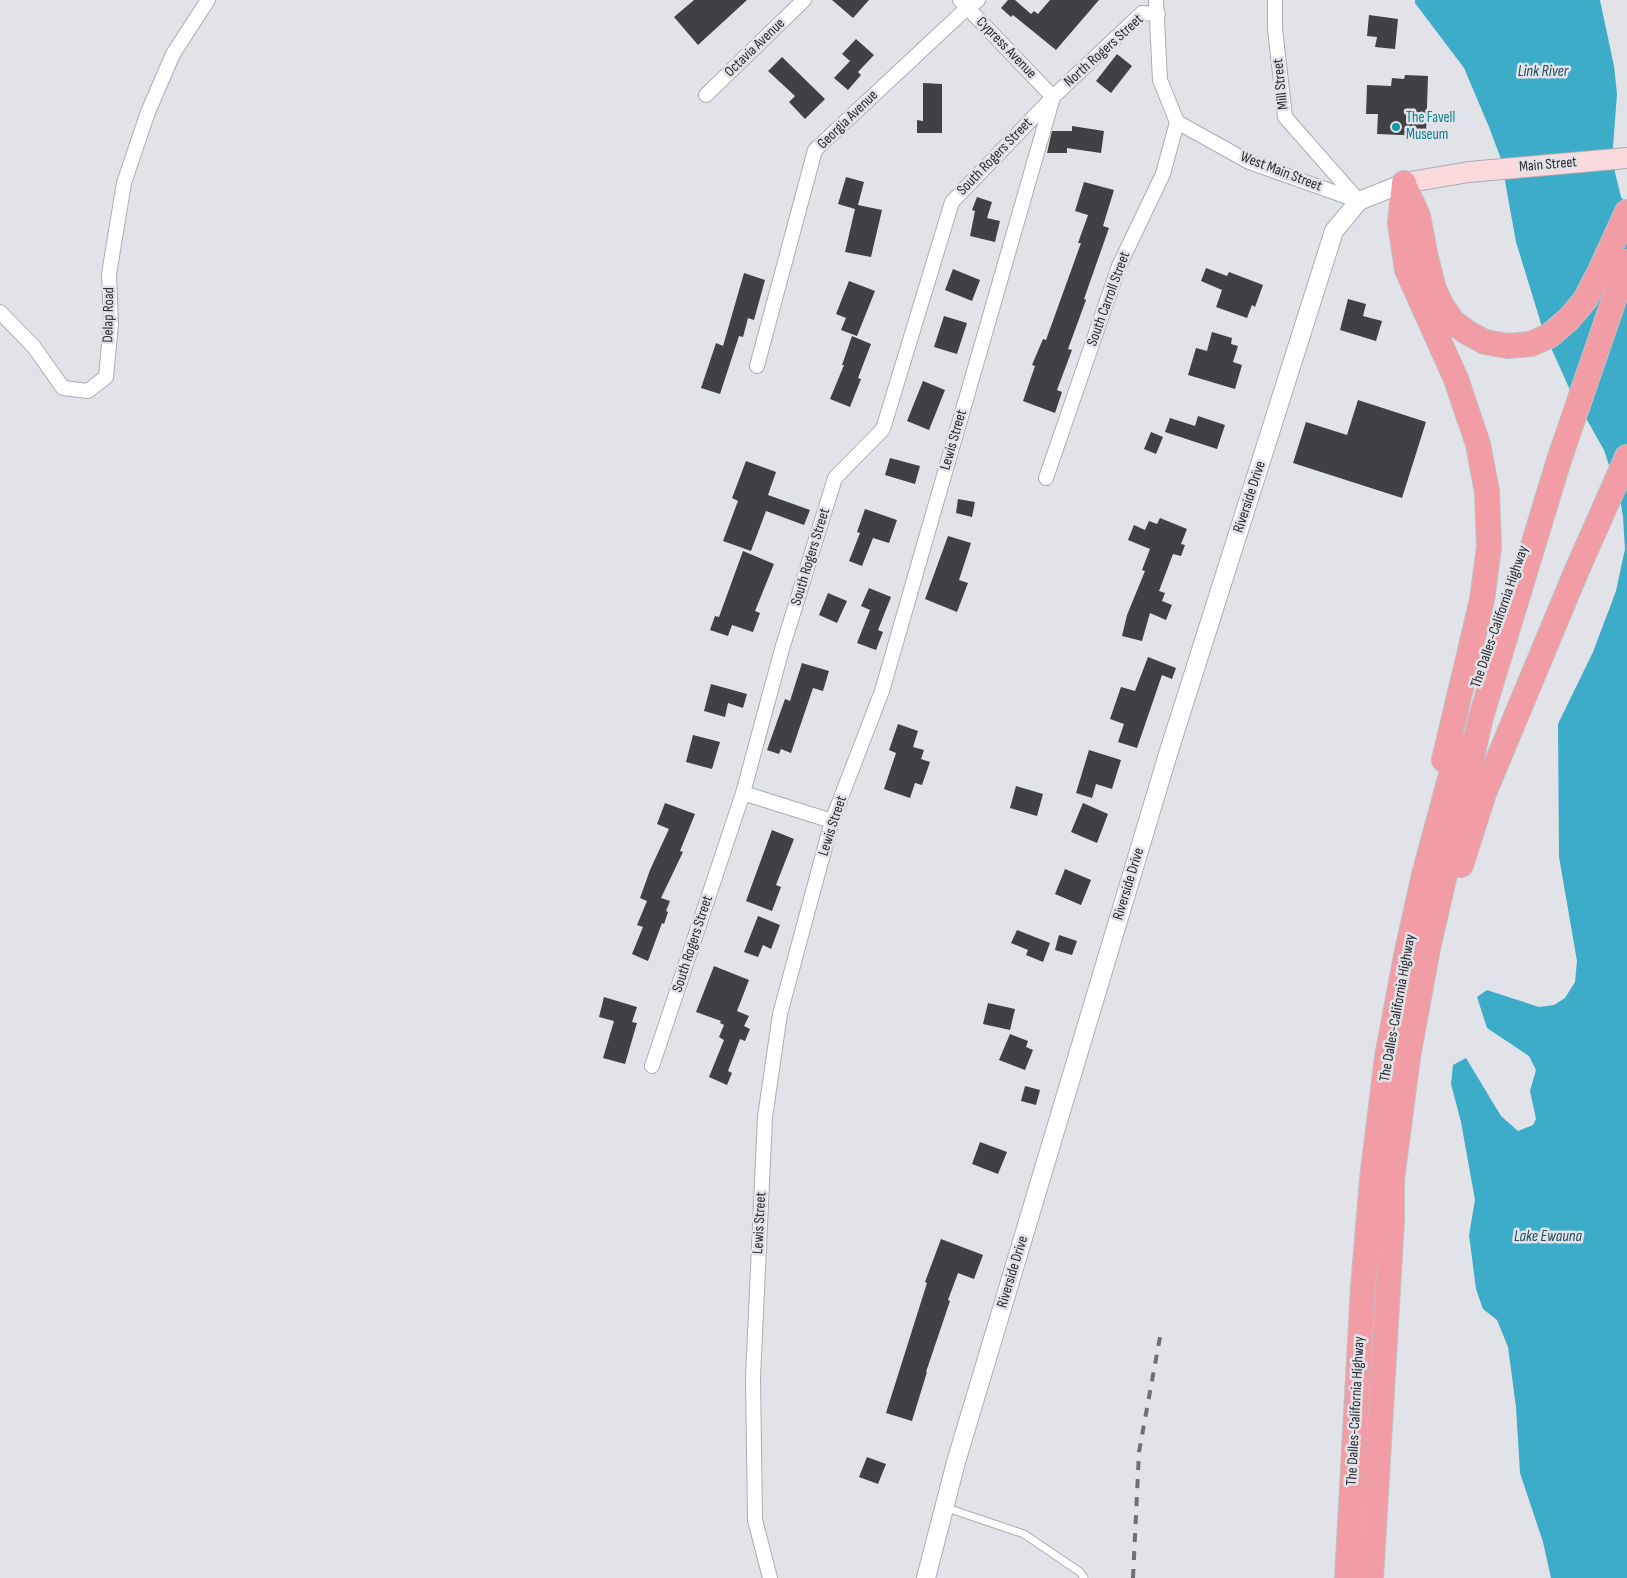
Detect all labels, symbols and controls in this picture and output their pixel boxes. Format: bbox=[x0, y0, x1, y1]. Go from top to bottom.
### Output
street label: North Rogers Street bbox=[1061, 11, 1147, 91]
street label: Cypress Avenue bbox=[972, 13, 1040, 83]
street label: Octavia Avenue bbox=[721, 15, 789, 81]
street label: Mill Street bbox=[1269, 58, 1293, 110]
water label: Link River bbox=[1518, 62, 1568, 82]
street label: Georgia Avenue bbox=[814, 87, 882, 153]
place label: The Favell Museum bbox=[1406, 109, 1455, 144]
street label: South Rogers Street bbox=[954, 115, 1036, 199]
marker: The Favell Museum bbox=[1390, 121, 1402, 133]
street label: West Main Street bbox=[1238, 148, 1324, 196]
street label: Main Street bbox=[1518, 154, 1578, 176]
street label: South Carroll Street bbox=[1084, 249, 1134, 349]
street label: Delap Road bbox=[100, 287, 118, 343]
street label: Lewis Street bbox=[937, 408, 971, 472]
street label: Riverside Drive bbox=[1230, 459, 1270, 535]
street label: South Rogers Street bbox=[788, 506, 834, 608]
street label: The Dalles-California Highway bbox=[1467, 543, 1533, 691]
street label: Lewis Street bbox=[815, 794, 851, 858]
street label: Riverside Drive bbox=[1109, 846, 1149, 922]
street label: South Rogers Street bbox=[669, 893, 717, 995]
street label: The Dalles-California Highway bbox=[1376, 933, 1420, 1083]
street label: Lewis Street bbox=[749, 1192, 771, 1254]
water label: Lake Ewauna bbox=[1514, 1227, 1582, 1247]
street label: Riverside Drive bbox=[993, 1234, 1033, 1310]
street label: The Dalles-California Highway bbox=[1343, 1336, 1369, 1486]

